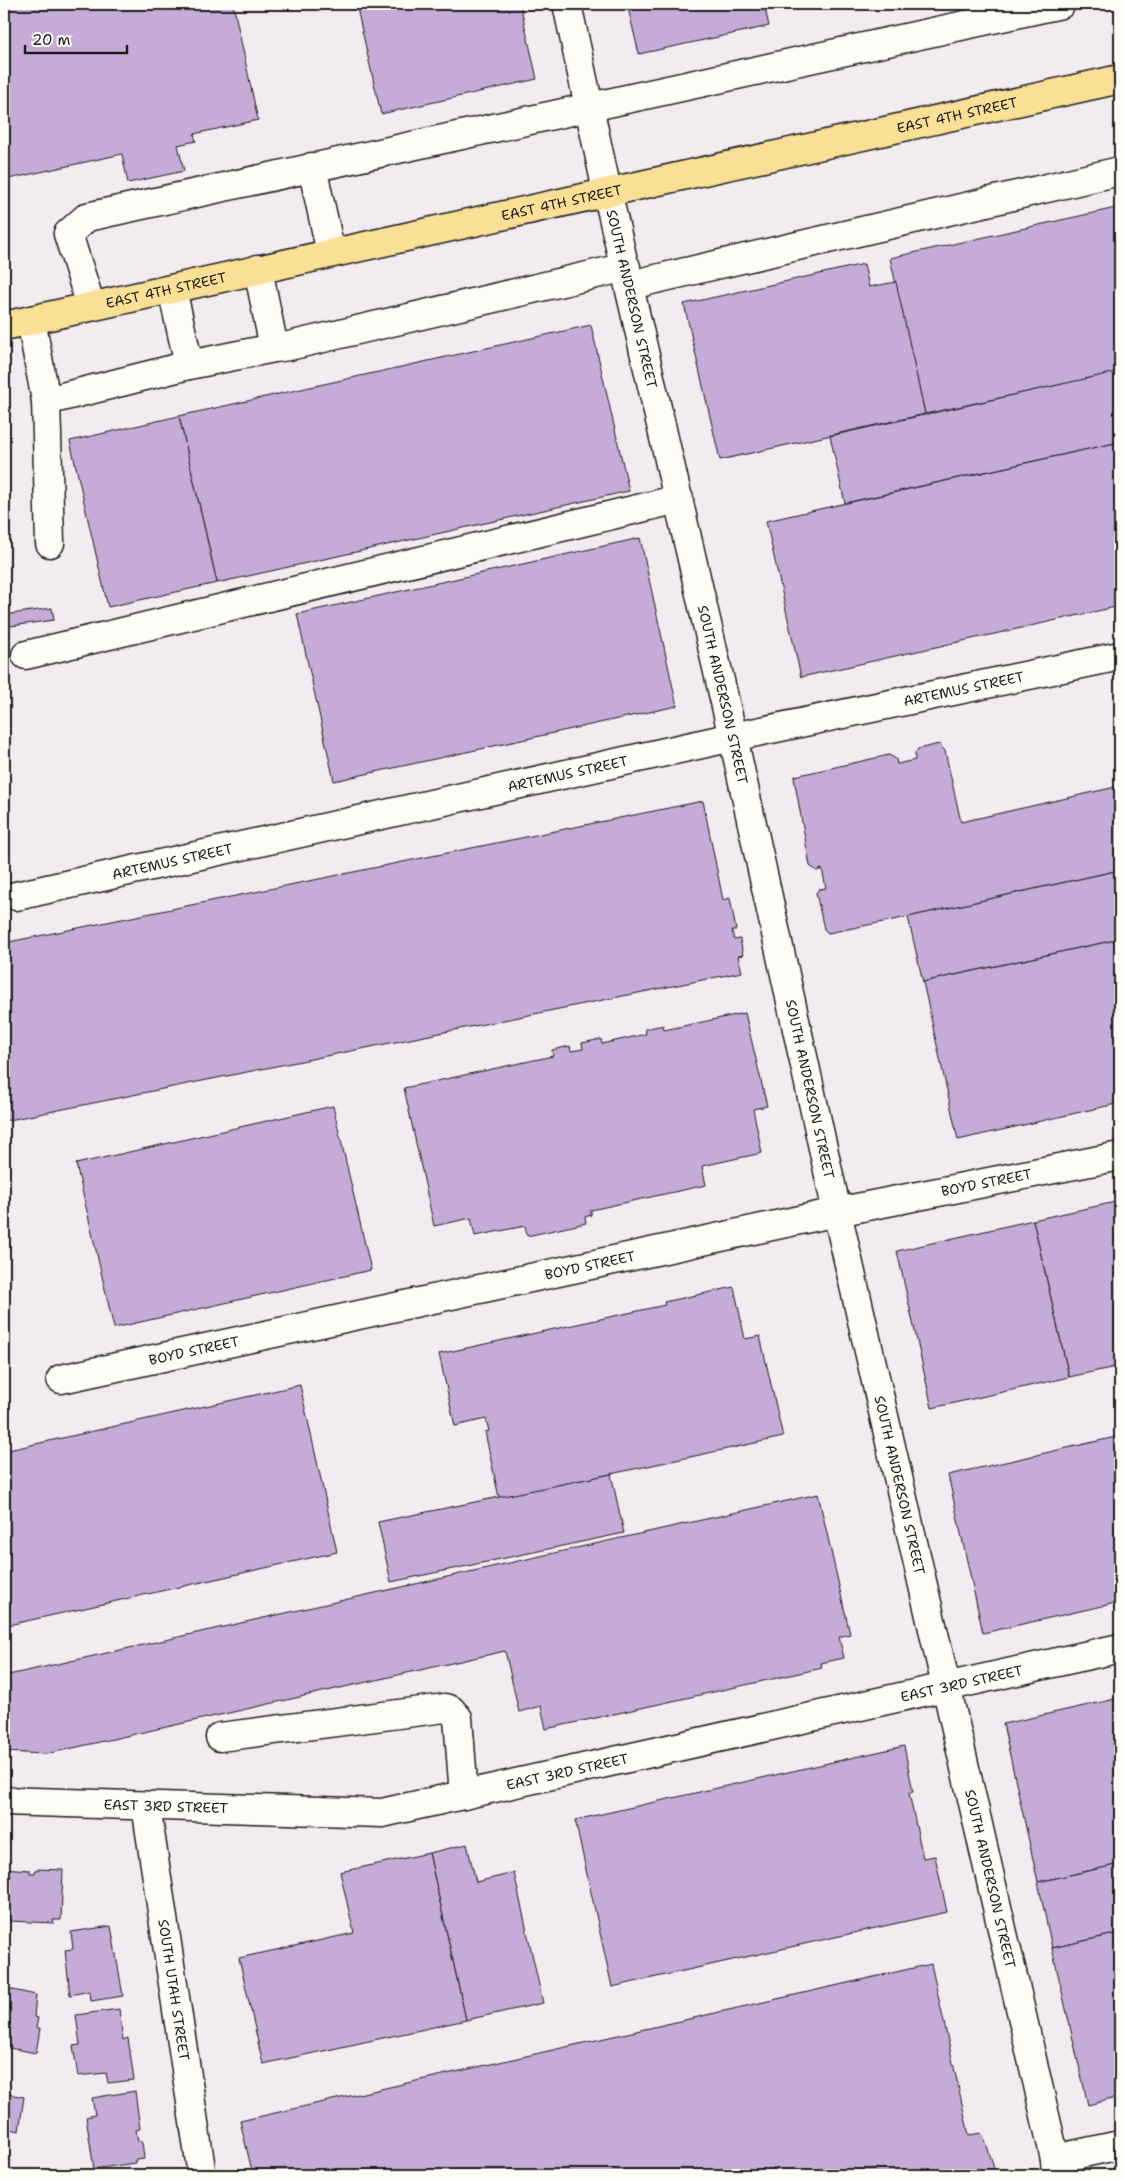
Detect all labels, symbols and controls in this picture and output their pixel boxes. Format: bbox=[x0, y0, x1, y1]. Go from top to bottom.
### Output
scale bar bbox=[25, 22, 128, 54]
text: 20 m bbox=[32, 30, 71, 50]
street label: EAST 4TH STREET bbox=[895, 93, 1019, 137]
street label: EAST 4TH STREET bbox=[499, 180, 624, 225]
street label: SOUTH ANDERSON STREET bbox=[603, 208, 661, 390]
street label: EAST 4TH STREET bbox=[104, 268, 228, 312]
street label: SOUTH ANDERSON STREET bbox=[694, 603, 752, 786]
street label: ARTEMUS STREET bbox=[902, 667, 1026, 710]
street label: ARTEMUS STREET bbox=[506, 751, 630, 796]
street label: ARTEMUS STREET bbox=[110, 839, 235, 883]
street label: SOUTH ANDERSON STREET bbox=[782, 998, 839, 1181]
street label: BOYD STREET bbox=[939, 1165, 1034, 1200]
street label: BOYD STREET bbox=[543, 1247, 637, 1284]
street label: BOYD STREET bbox=[147, 1332, 241, 1369]
street label: SOUTH ANDERSON STREET bbox=[871, 1394, 929, 1577]
street label: EAST 3RD STREET bbox=[899, 1661, 1025, 1706]
street label: EAST 3RD STREET bbox=[504, 1749, 630, 1794]
street label: SOUTH ANDERSON STREET bbox=[961, 1788, 1020, 1970]
street label: EAST 3RD STREET bbox=[103, 1795, 229, 1817]
street label: SOUTH UTAH STREET bbox=[154, 1918, 194, 2062]

